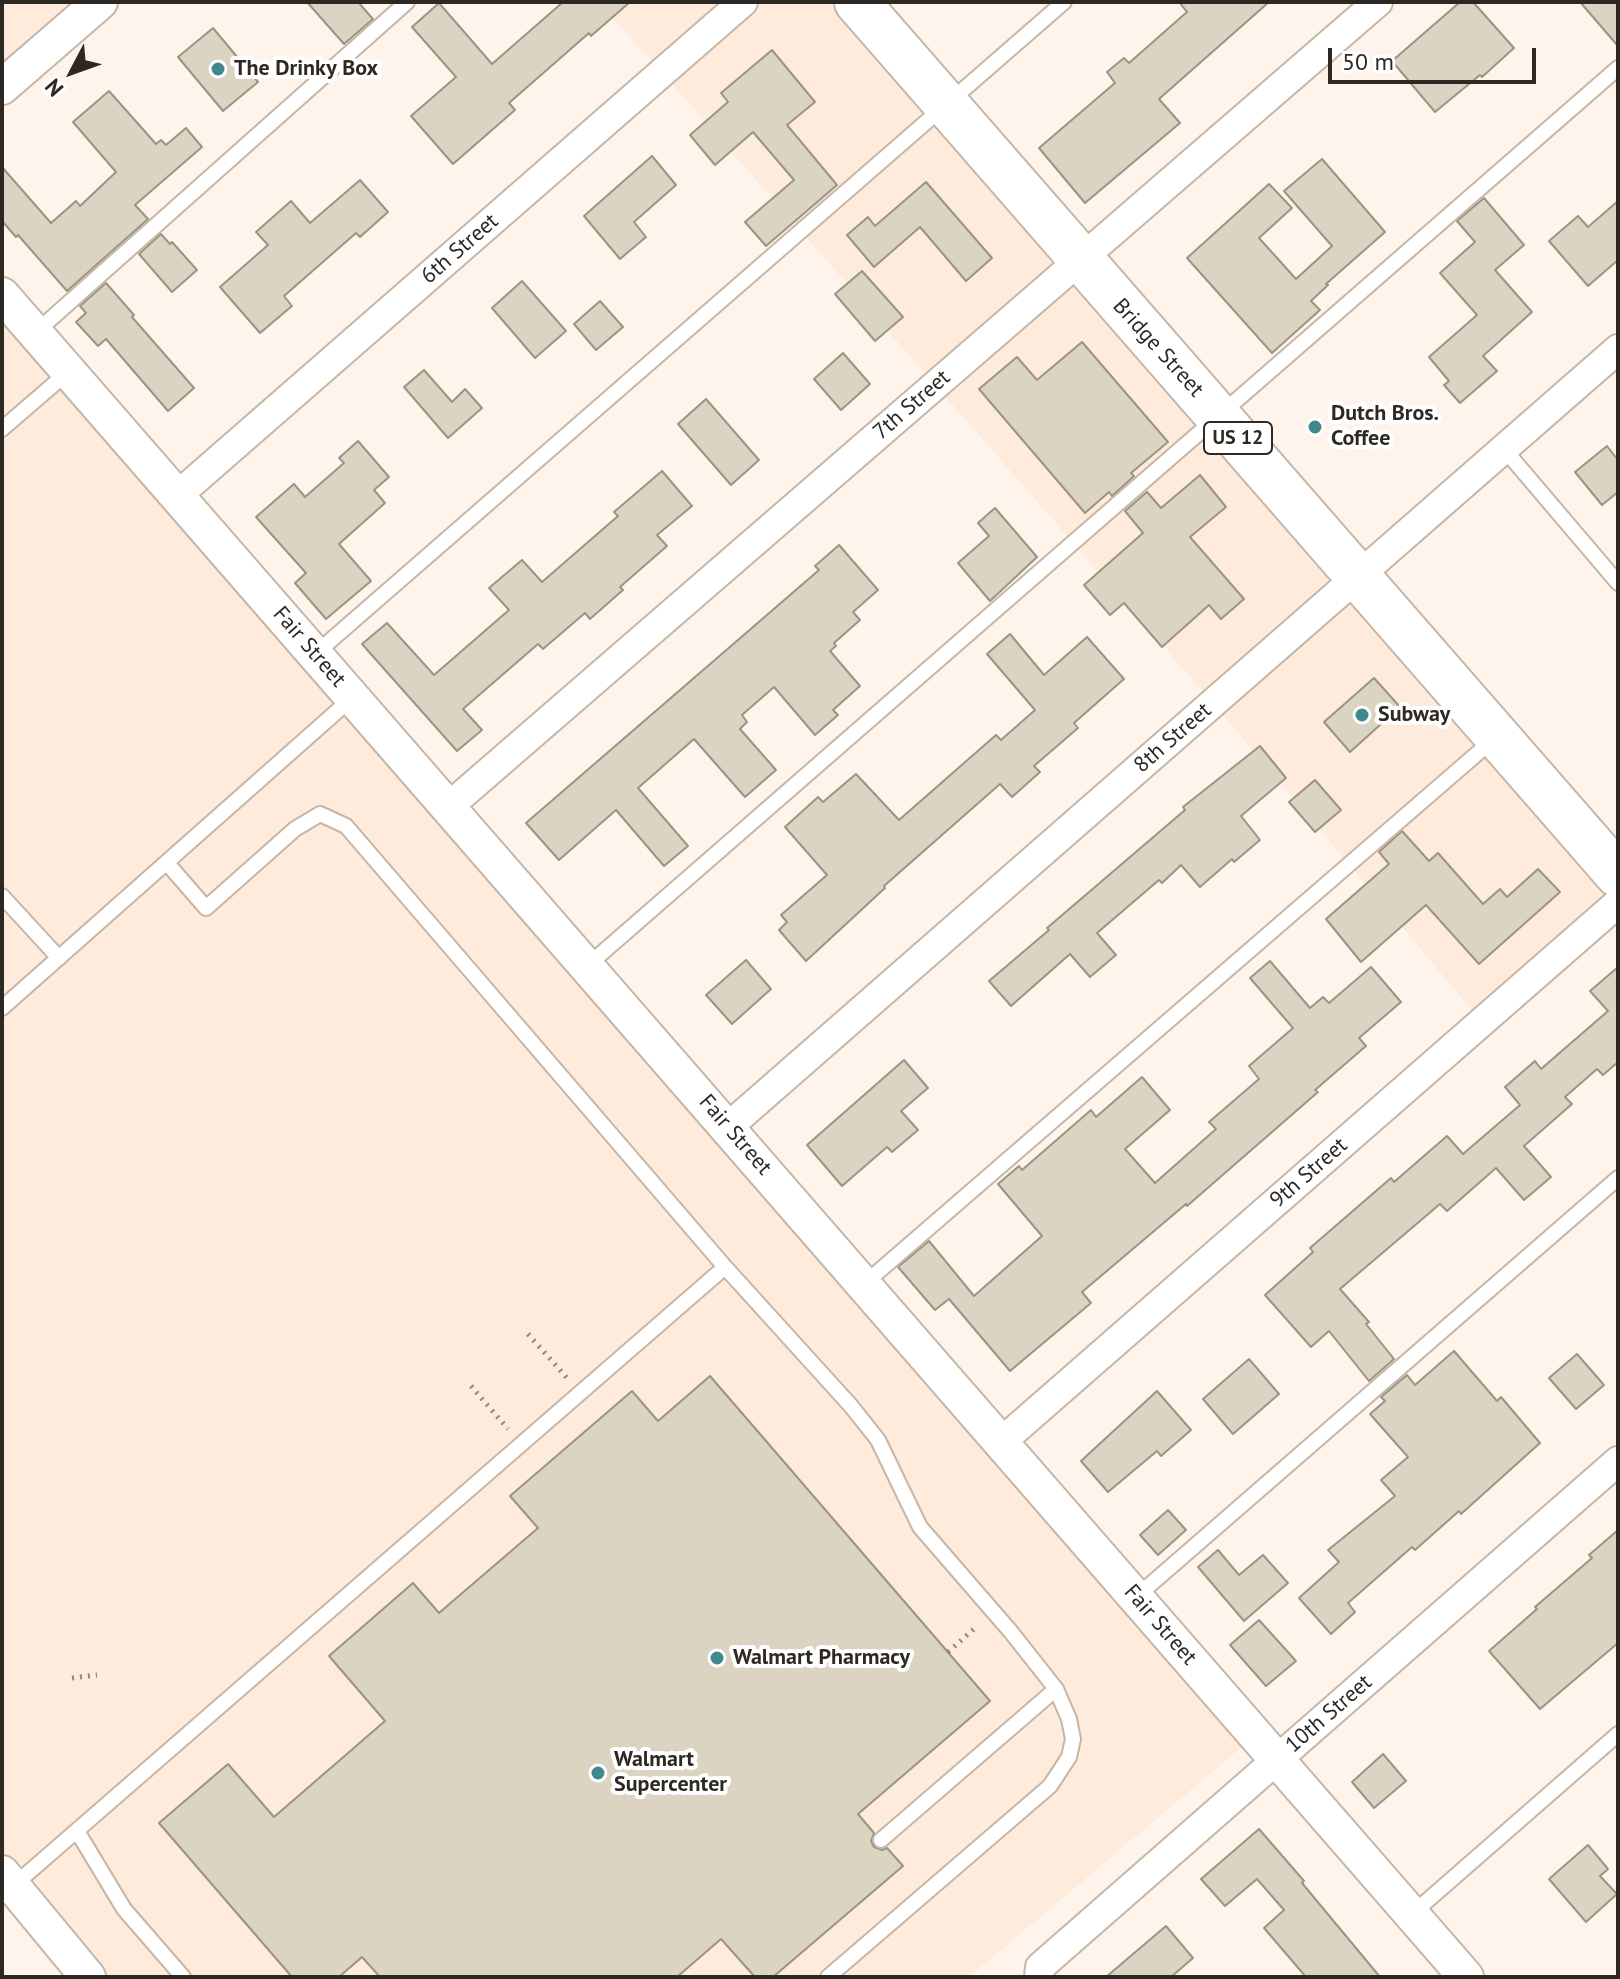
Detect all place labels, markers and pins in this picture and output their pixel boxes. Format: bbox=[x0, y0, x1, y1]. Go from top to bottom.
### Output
place label: The Drinky Box bbox=[234, 56, 378, 82]
marker: The Drinky Box bbox=[209, 60, 227, 78]
place label: Dutch Bros. Coffee bbox=[1331, 401, 1439, 452]
marker: Dutch Bros. Coffee bbox=[1306, 418, 1324, 436]
place label: Subway bbox=[1378, 702, 1450, 728]
marker: Subway bbox=[1353, 706, 1371, 724]
place label: Walmart Pharmacy bbox=[733, 1645, 910, 1671]
marker: Walmart Pharmacy bbox=[708, 1649, 726, 1667]
place label: Walmart Supercenter bbox=[614, 1747, 727, 1798]
marker: Walmart Supercenter bbox=[589, 1764, 607, 1782]

